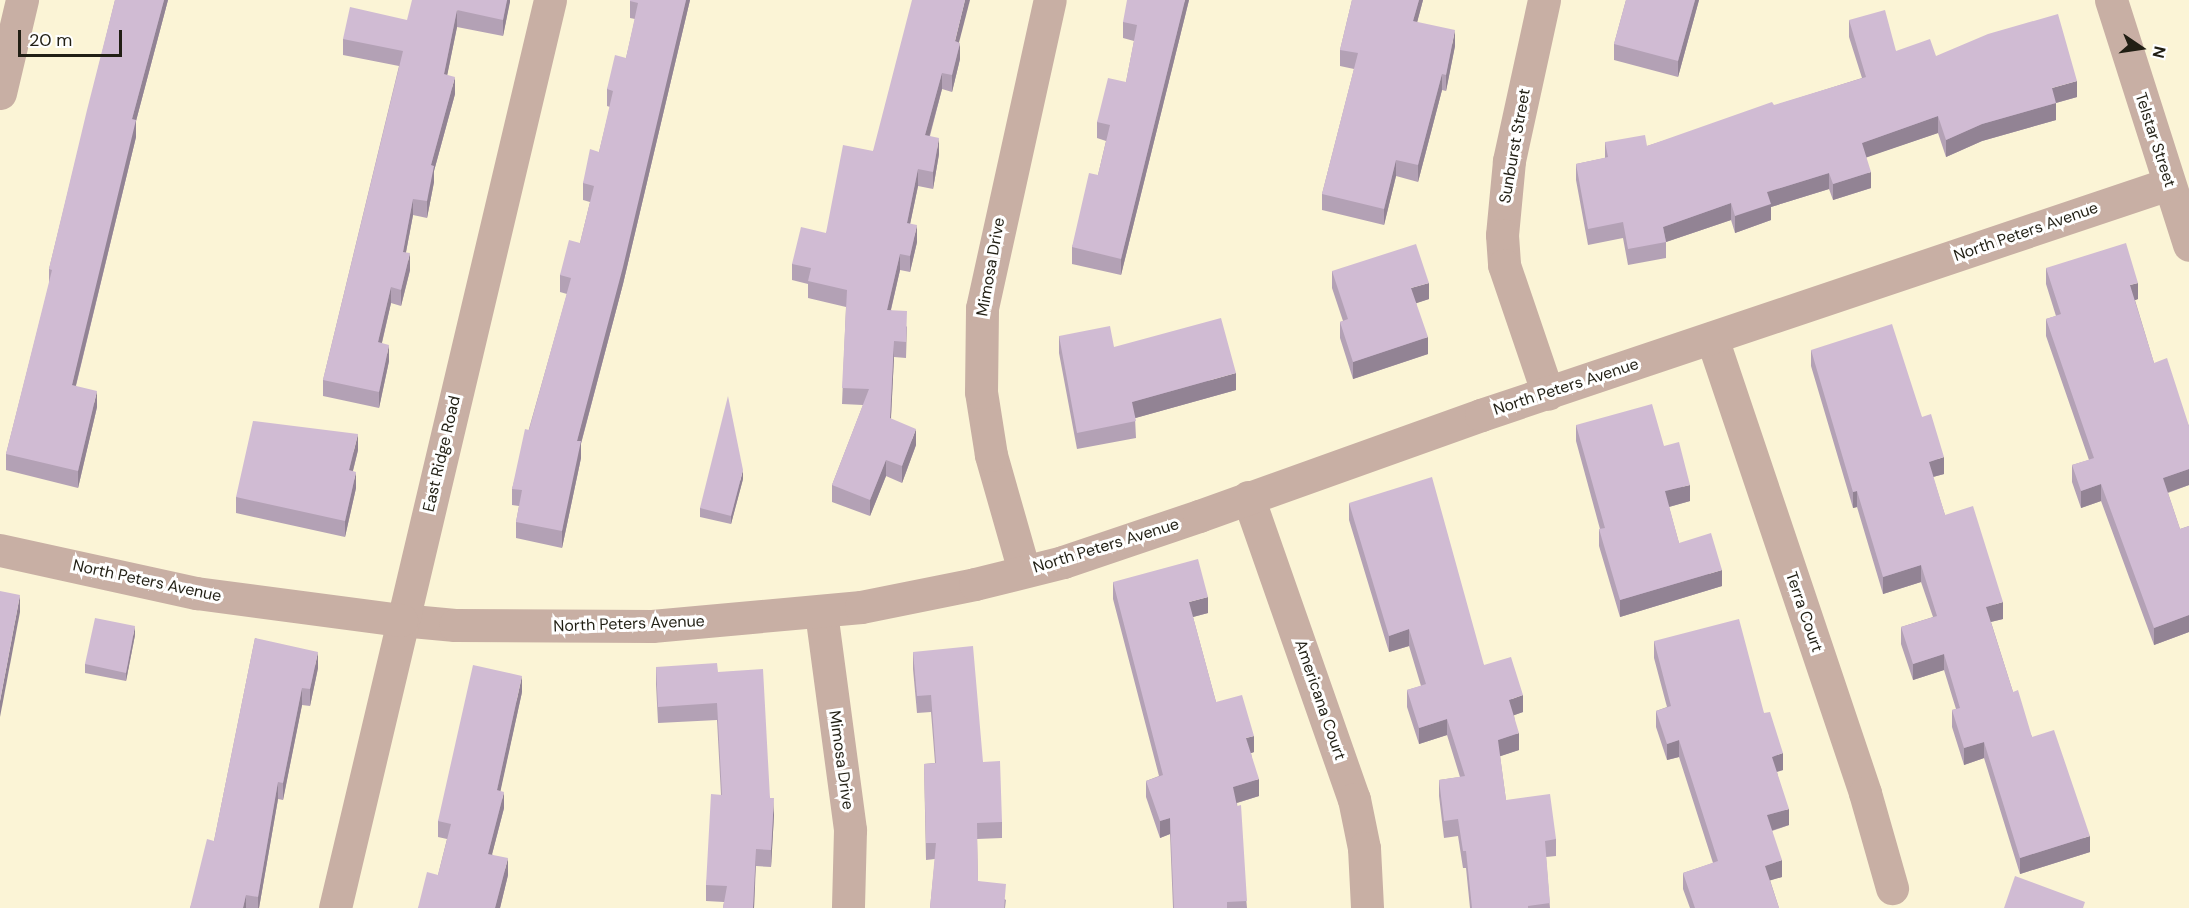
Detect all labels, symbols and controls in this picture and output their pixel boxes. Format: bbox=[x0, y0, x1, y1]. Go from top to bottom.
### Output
scale bar bbox=[21, 18, 124, 56]
north arrow bbox=[2111, 18, 2171, 78]
text: 20 m bbox=[29, 28, 72, 52]
text: N bbox=[2147, 44, 2171, 60]
street label: Sunburst Street bbox=[1495, 87, 1535, 205]
street label: Telstar Street bbox=[2131, 90, 2179, 190]
street label: North Peters Avenue bbox=[1951, 198, 2101, 266]
street label: Mimosa Drive bbox=[973, 216, 1009, 318]
street label: North Peters Avenue bbox=[1491, 354, 1641, 420]
street label: East Ridge Road bbox=[419, 394, 465, 514]
street label: North Peters Avenue bbox=[1031, 515, 1181, 577]
street label: North Peters Avenue bbox=[71, 556, 223, 606]
street label: Terra Court bbox=[1781, 569, 1827, 655]
street label: North Peters Avenue bbox=[553, 612, 705, 636]
street label: Americana Court bbox=[1290, 637, 1350, 763]
street label: Mimosa Drive bbox=[825, 709, 857, 811]

